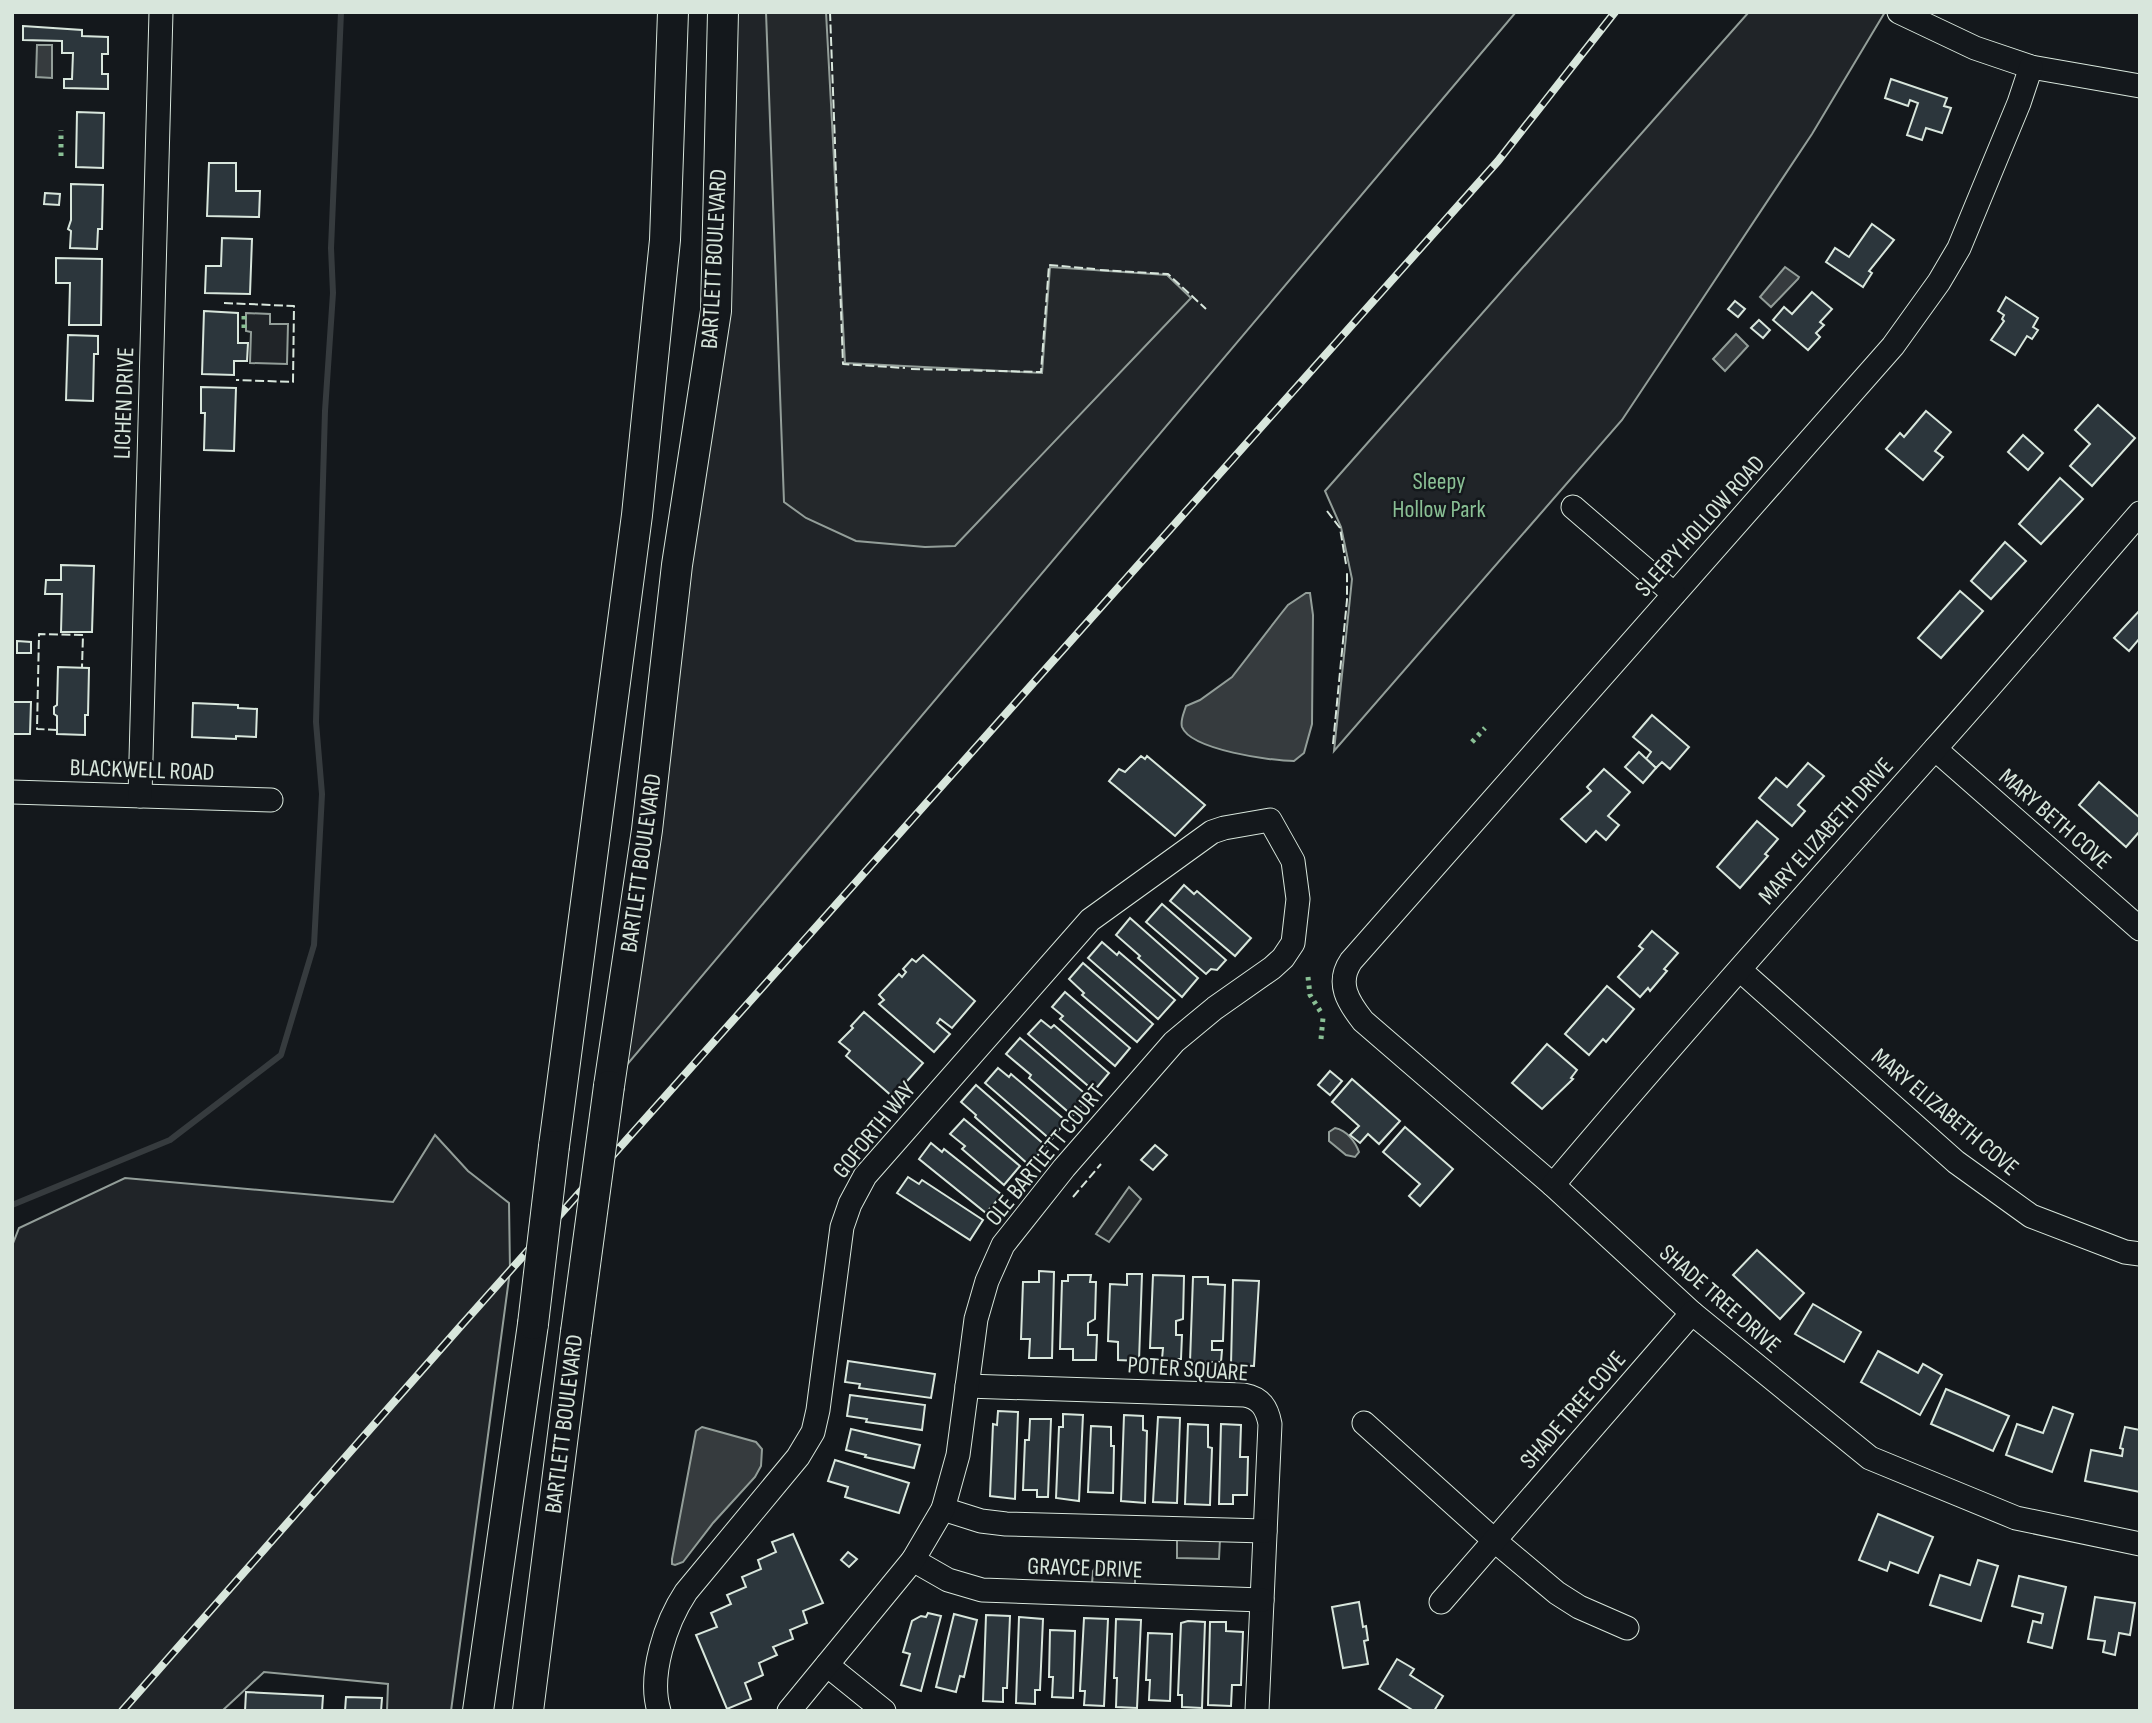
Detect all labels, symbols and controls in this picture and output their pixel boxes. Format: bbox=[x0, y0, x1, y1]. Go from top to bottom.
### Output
street label: BARTLETT BOULEVARD bbox=[695, 168, 733, 350]
street label: LICHEN DRIVE bbox=[108, 347, 140, 459]
street label: SLEEPY HOLLOW ROAD bbox=[1629, 449, 1771, 603]
park label: Sleepy Hollow Park bbox=[1392, 467, 1486, 524]
street label: MARY ELIZABETH DRIVE bbox=[1752, 752, 1900, 910]
street label: BLACKWELL ROAD bbox=[69, 753, 215, 787]
street label: MARY BETH COVE bbox=[1993, 762, 2117, 876]
street label: BARTLETT BOULEVARD bbox=[614, 772, 668, 954]
street label: MARY ELIZABETH COVE bbox=[1866, 1042, 2024, 1182]
street label: GOFORTH WAY bbox=[826, 1076, 922, 1184]
street label: OLE BARTLETT COURT bbox=[979, 1078, 1111, 1232]
street label: SHADE TREE DRIVE bbox=[1653, 1238, 1787, 1360]
street label: BARTLETT BOULEVARD bbox=[539, 1333, 589, 1515]
street label: SHADE TREE COVE bbox=[1514, 1345, 1632, 1475]
street label: POTER SQUARE bbox=[1127, 1350, 1249, 1388]
street label: GRAYCE DRIVE bbox=[1027, 1551, 1143, 1585]

